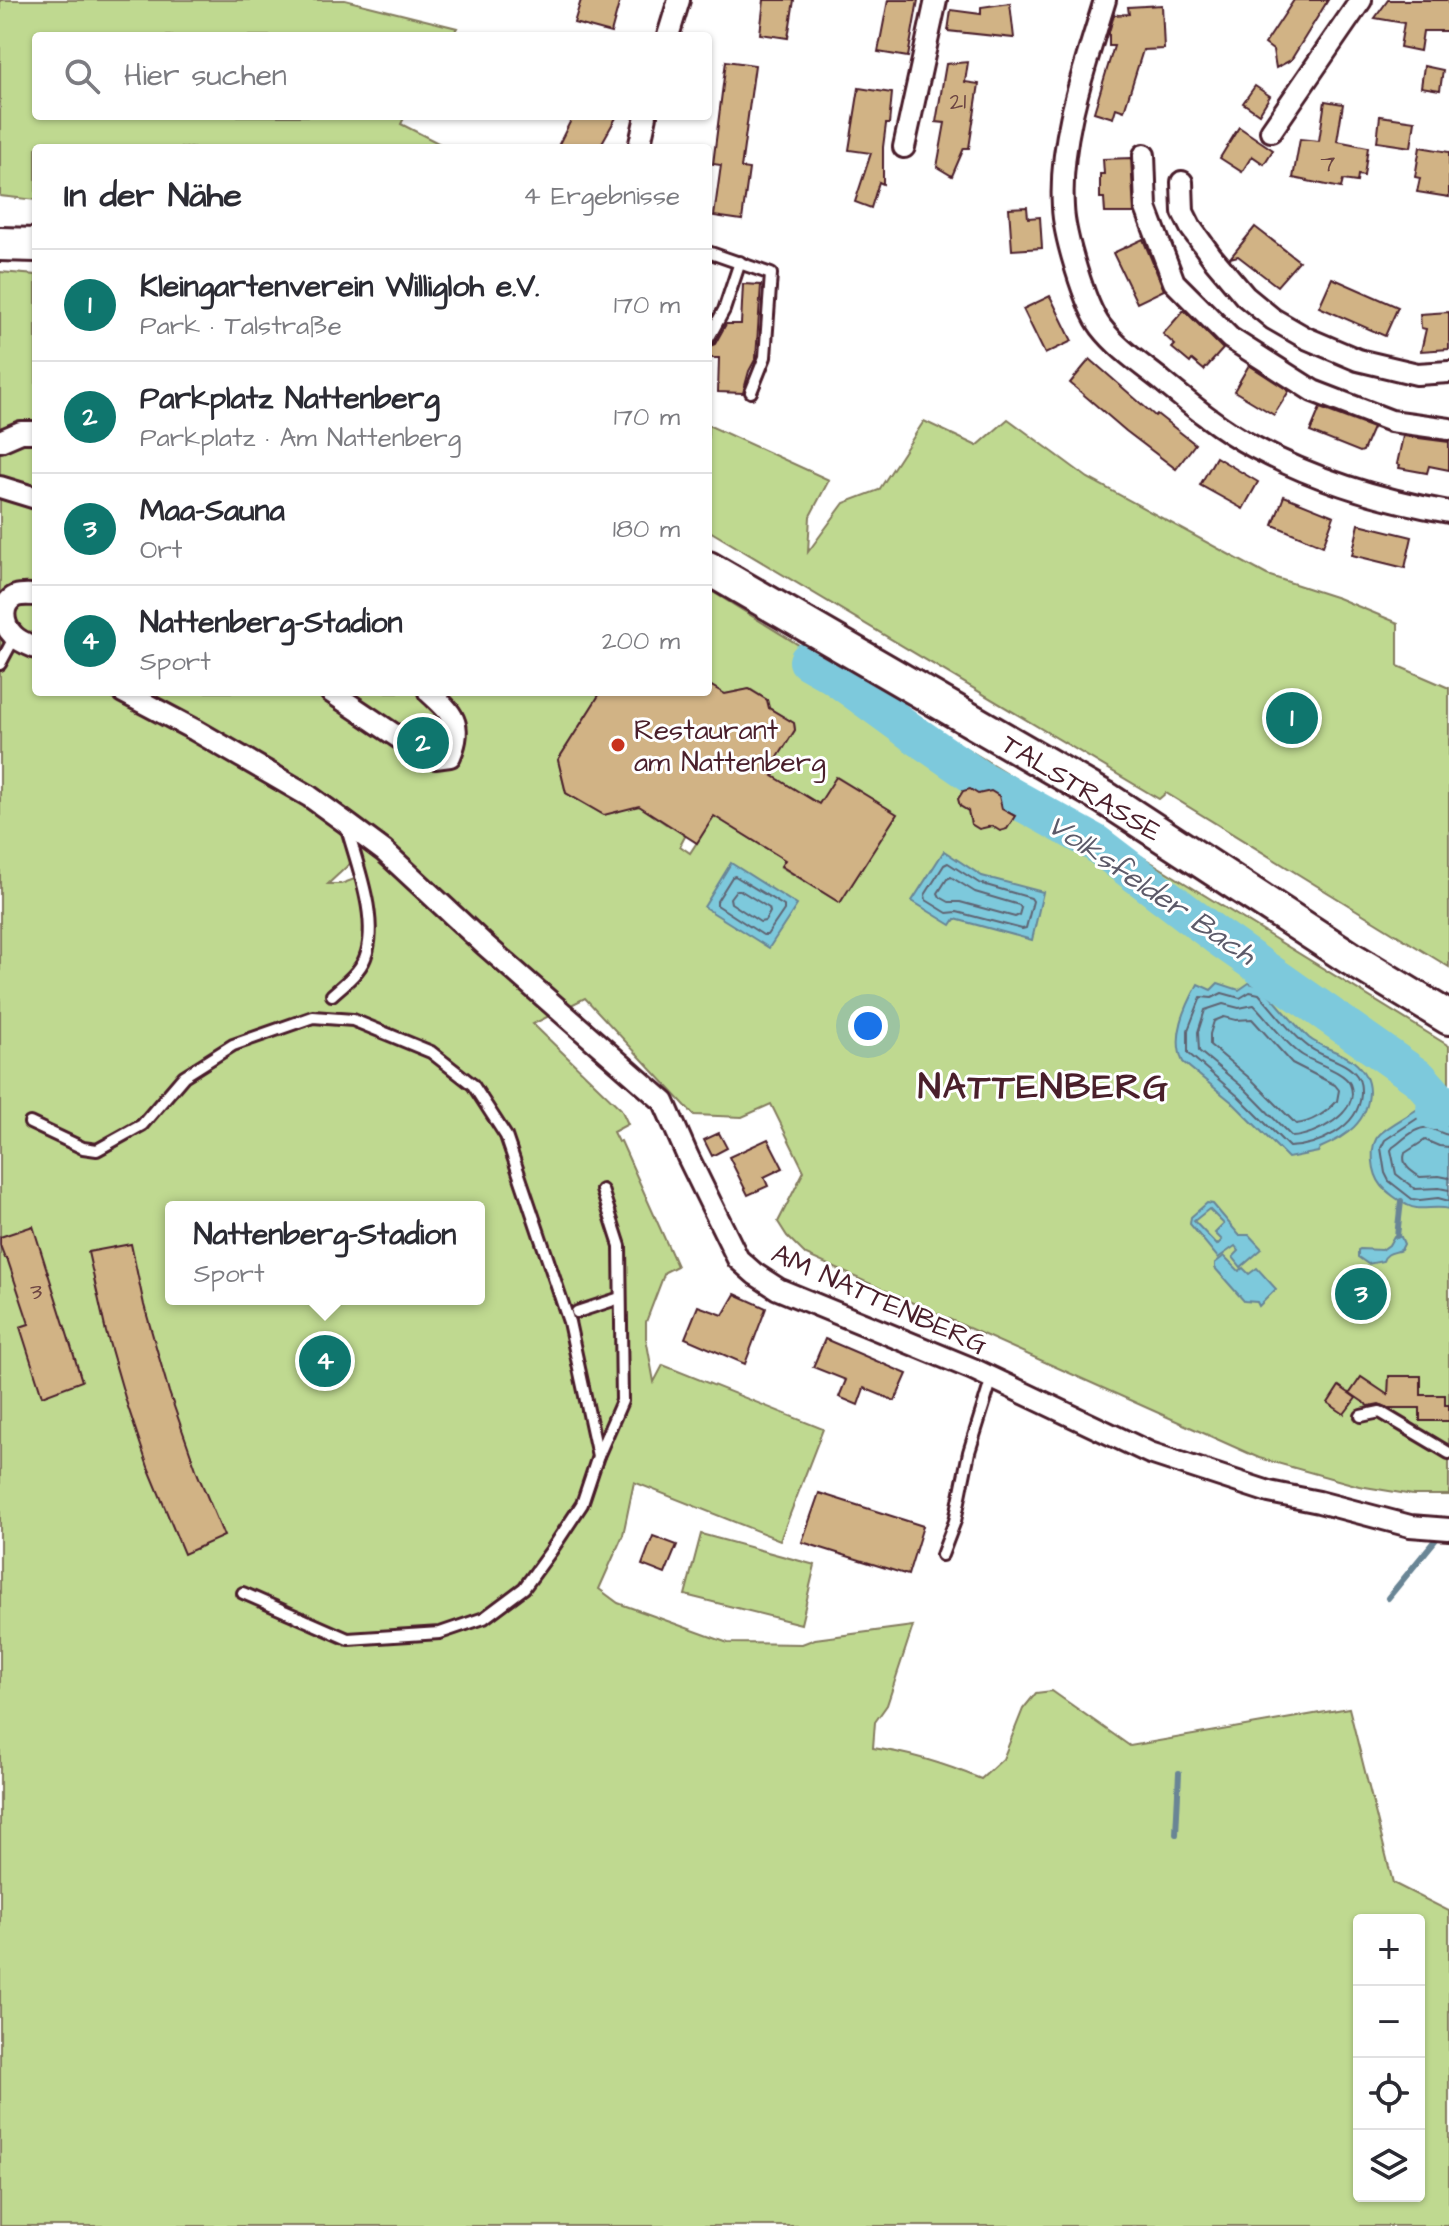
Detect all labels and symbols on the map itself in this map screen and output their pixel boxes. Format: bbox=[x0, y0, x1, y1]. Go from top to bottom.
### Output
house number: 21 bbox=[950, 85, 966, 119]
house number: 7 bbox=[1321, 147, 1336, 181]
pin: 1 bbox=[1266, 688, 1318, 748]
place label: Restaurant am Nattenberg bbox=[634, 711, 826, 783]
pin: 2 bbox=[397, 713, 449, 773]
street label: TALSTRASSE bbox=[994, 725, 1169, 852]
marker: Restaurant am Nattenberg bbox=[609, 736, 627, 754]
water label: Volksfelder Bach bbox=[1039, 804, 1265, 976]
your location bbox=[848, 1006, 888, 1046]
district label: NATTENBERG bbox=[918, 1062, 1170, 1113]
street label: AM NATTENBERG bbox=[765, 1234, 994, 1364]
pin: 3 bbox=[1335, 1264, 1387, 1324]
house number: 3 bbox=[30, 1275, 42, 1309]
pin: 4 bbox=[299, 1331, 351, 1391]

